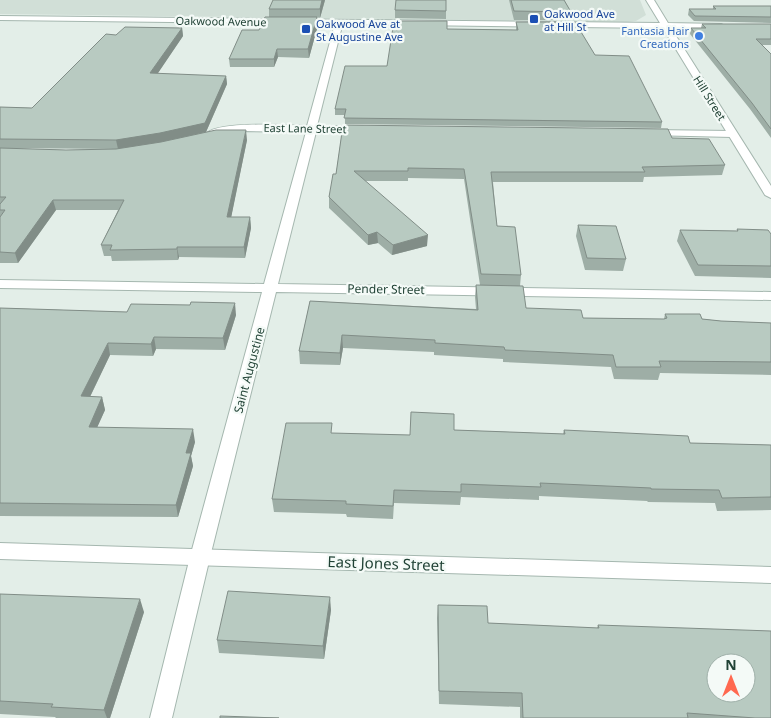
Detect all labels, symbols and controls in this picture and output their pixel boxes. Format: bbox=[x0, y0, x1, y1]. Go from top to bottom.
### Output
place label: Oakwood Ave at Hill St bbox=[544, 6, 615, 34]
street label: Oakwood Avenue bbox=[175, 13, 267, 29]
marker: Oakwood Ave at Hill St bbox=[528, 13, 540, 25]
place label: Oakwood Ave at St Augustine Ave bbox=[316, 16, 403, 44]
marker: Oakwood Ave at St Augustine Ave bbox=[300, 23, 312, 35]
place label: Fantasia Hair Creations bbox=[621, 23, 689, 51]
marker: Fantasia Hair Creations bbox=[693, 30, 705, 42]
street label: Hill Street bbox=[690, 73, 730, 123]
street label: East Lane Street bbox=[263, 120, 347, 136]
street label: Pender Street bbox=[347, 280, 425, 298]
street label: Saint Augustine bbox=[229, 325, 269, 415]
street label: East Jones Street bbox=[327, 551, 445, 575]
north arrow bbox=[706, 653, 756, 703]
text: N bbox=[725, 655, 737, 674]

